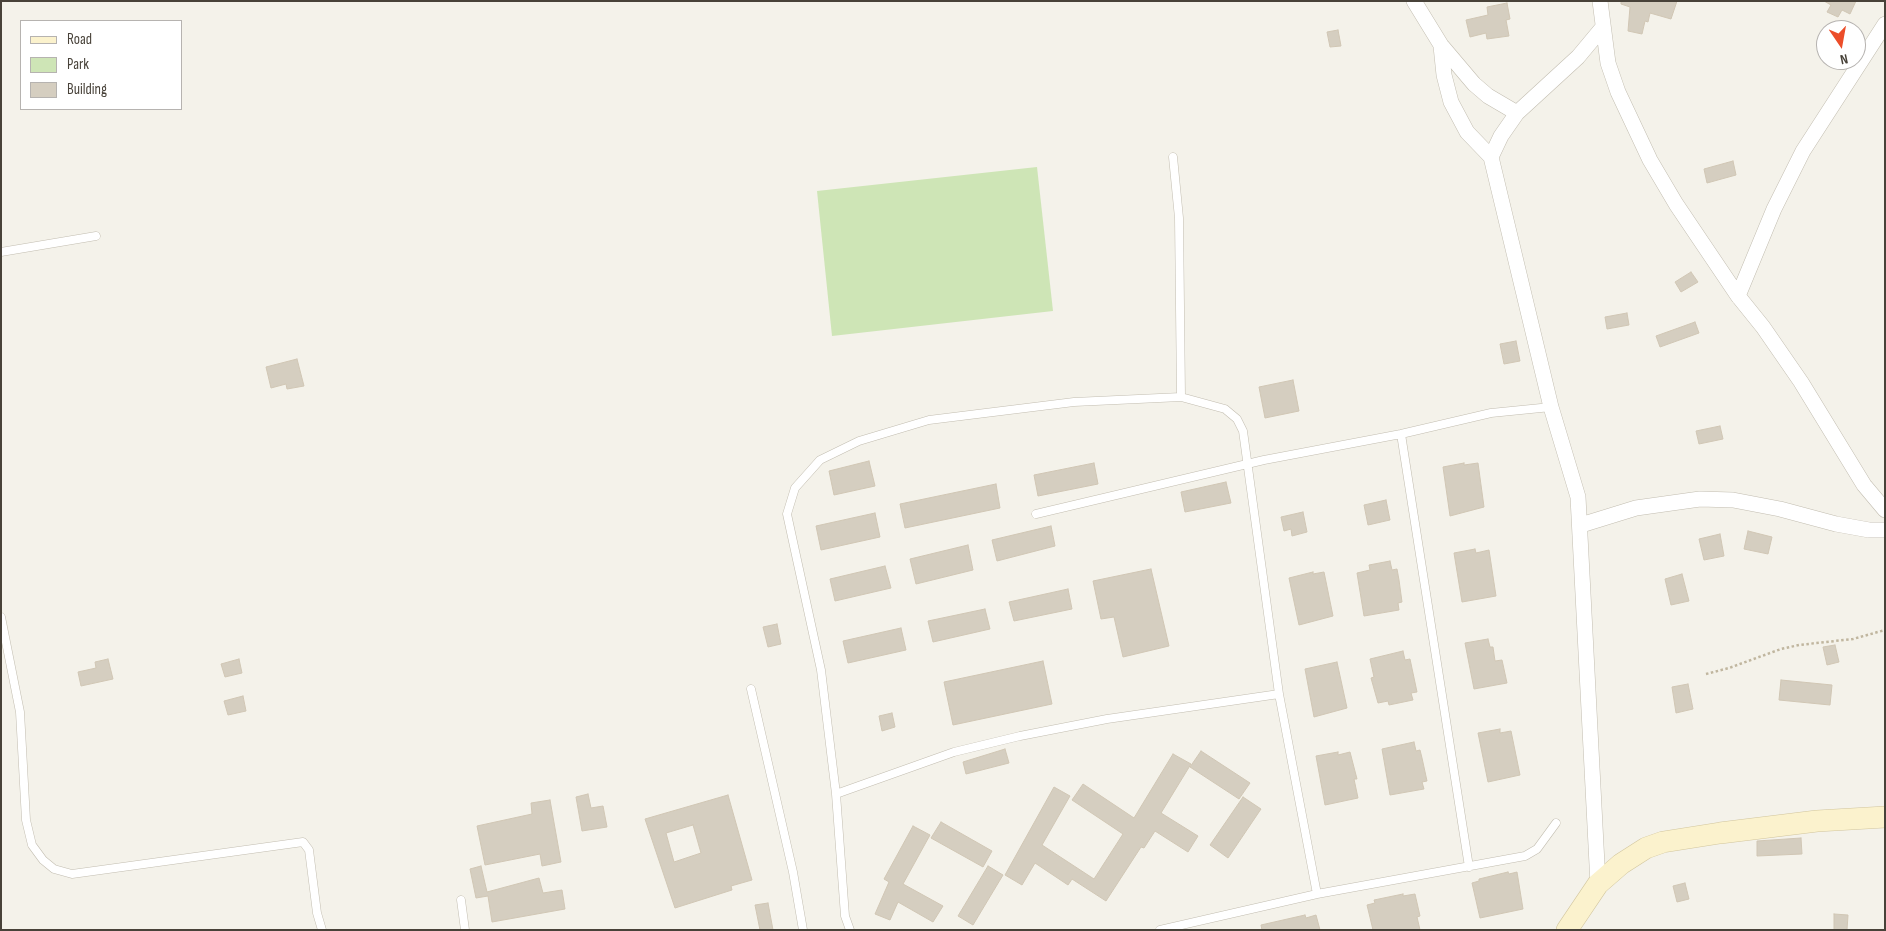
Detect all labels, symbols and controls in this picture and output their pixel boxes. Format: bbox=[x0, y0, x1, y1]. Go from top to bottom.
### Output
legend bbox=[20, 20, 182, 110]
north arrow bbox=[1816, 20, 1866, 70]
text: Road bbox=[67, 30, 92, 49]
text: N bbox=[1839, 50, 1849, 68]
text: Park bbox=[67, 55, 89, 74]
text: Building bbox=[67, 80, 107, 99]

